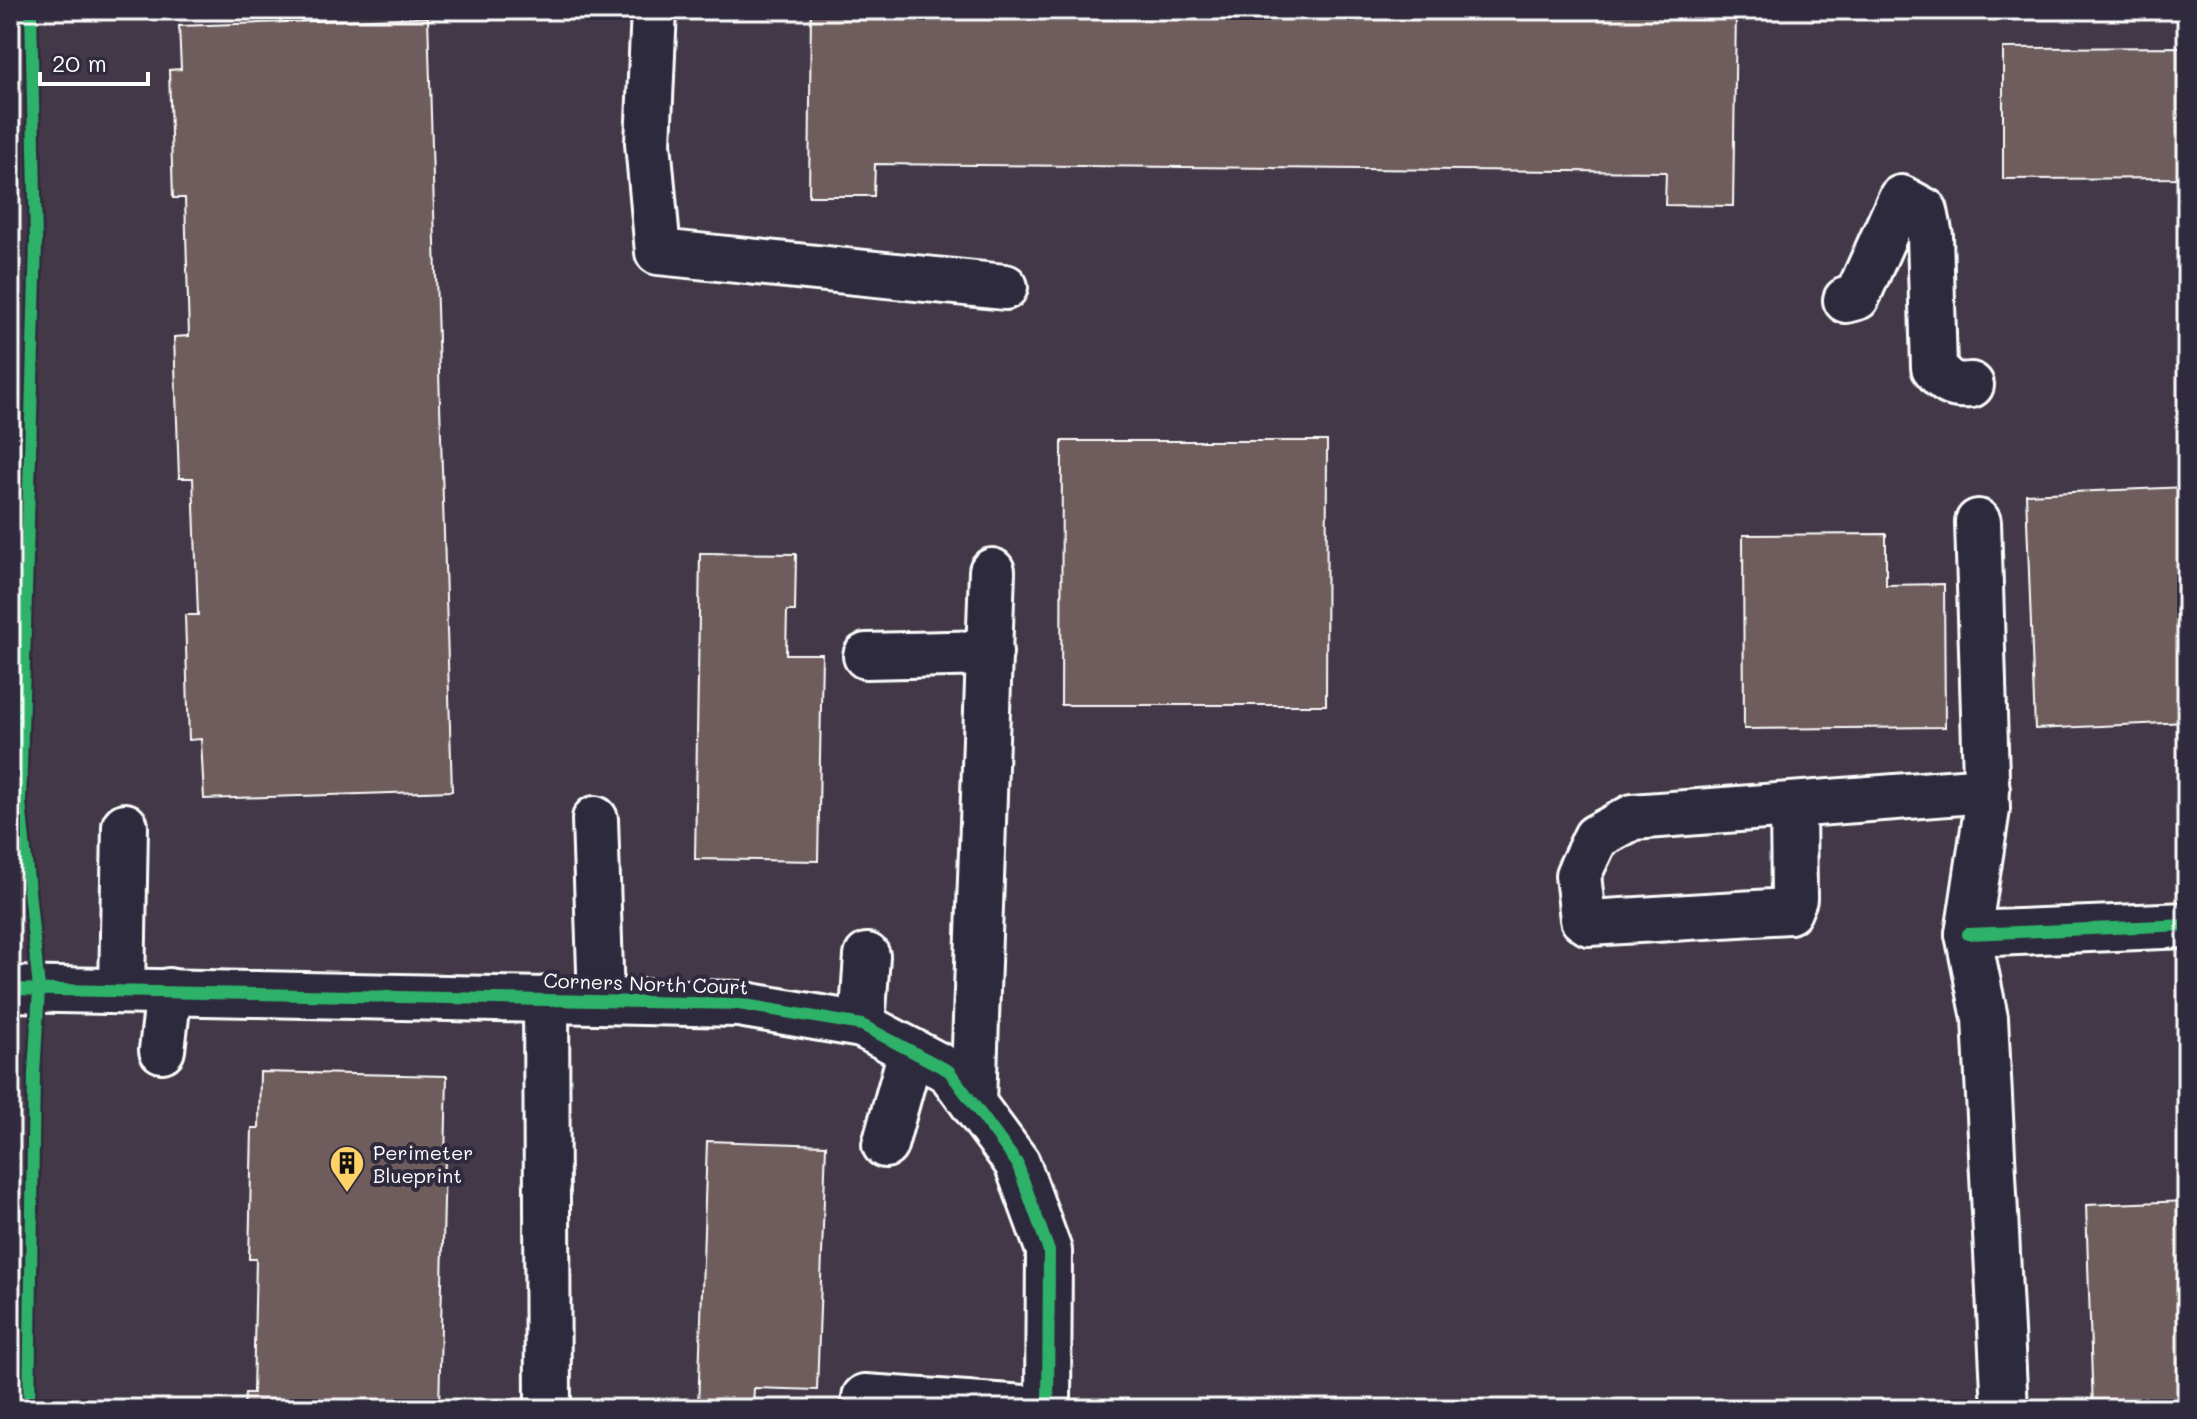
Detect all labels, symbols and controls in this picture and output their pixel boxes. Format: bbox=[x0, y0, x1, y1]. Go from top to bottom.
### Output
scale bar bbox=[40, 36, 148, 86]
text: 20 m bbox=[52, 47, 107, 78]
street label: Corners North Court bbox=[543, 966, 749, 1000]
place label: Perimeter Blueprint bbox=[373, 1139, 473, 1188]
building icon: Perimeter Blueprint bbox=[328, 1144, 366, 1194]

